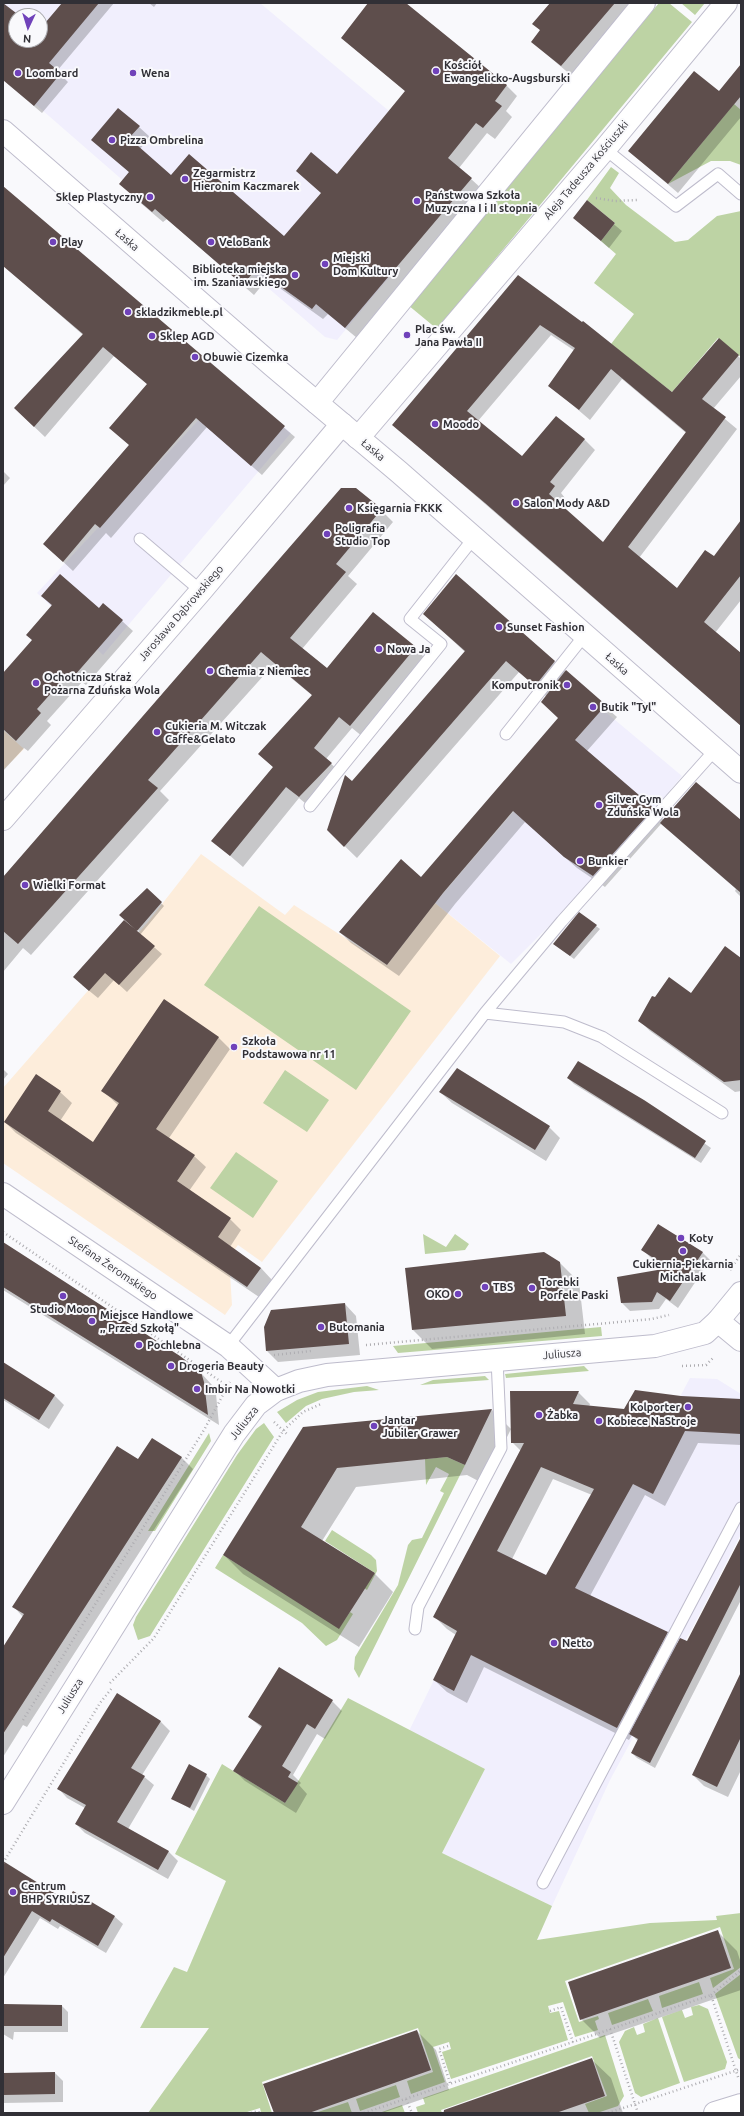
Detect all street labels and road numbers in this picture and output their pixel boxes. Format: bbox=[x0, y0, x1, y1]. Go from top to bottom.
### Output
street label: Aleja Tadeusza Kościuszki bbox=[541, 118, 631, 222]
street label: Łaska bbox=[112, 226, 142, 254]
street label: Łaska bbox=[358, 436, 388, 464]
street label: Jarosława Dąbrowskiego bbox=[136, 562, 226, 664]
street label: Łaska bbox=[602, 650, 632, 678]
street label: Stefana Żeromskiego bbox=[66, 1233, 160, 1303]
street label: Juliusza bbox=[542, 1346, 582, 1362]
street label: Juliusza bbox=[227, 1404, 261, 1442]
street label: Juliusza bbox=[54, 1676, 86, 1716]

